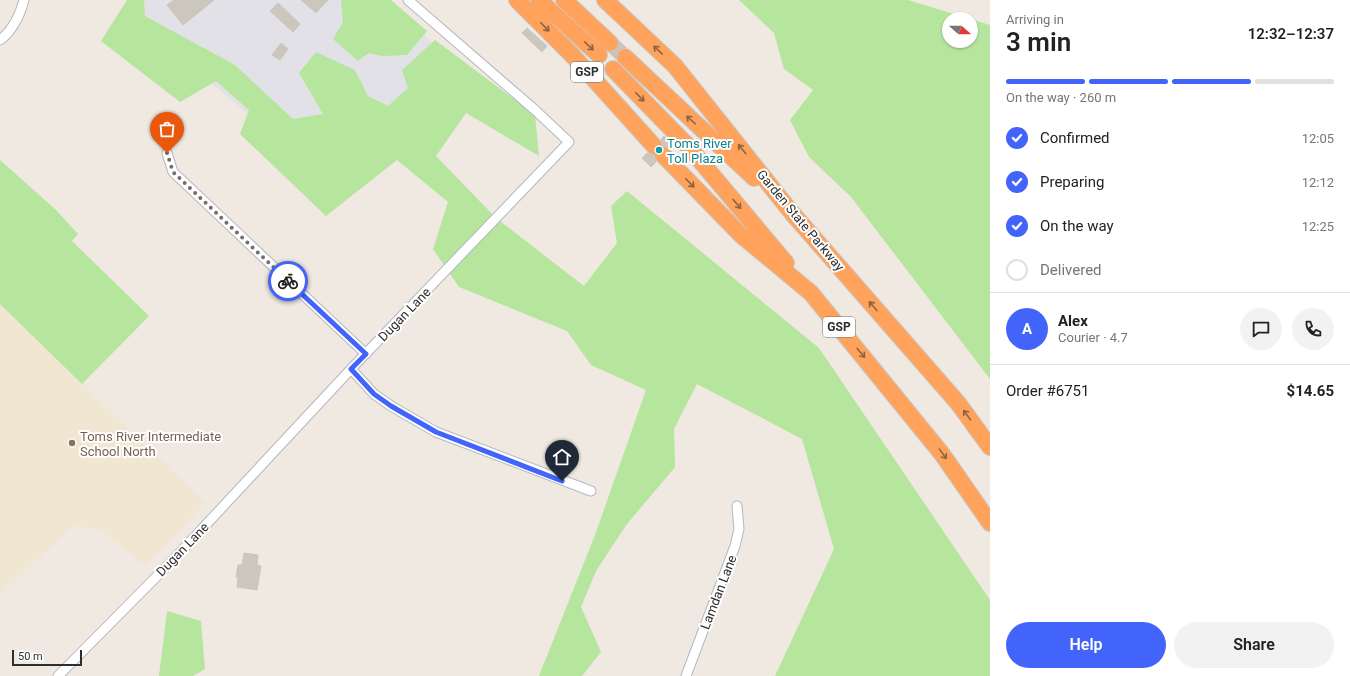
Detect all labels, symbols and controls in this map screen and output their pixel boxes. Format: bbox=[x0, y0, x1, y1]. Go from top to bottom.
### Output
north arrow bbox=[942, 12, 978, 48]
map controls bbox=[942, 12, 978, 48]
text: Arriving in bbox=[1006, 12, 1064, 27]
one-way arrow bbox=[540, 22, 549, 32]
text: 12:32–12:37 bbox=[1248, 25, 1334, 43]
text: 3 min bbox=[1006, 27, 1071, 57]
one-way arrow bbox=[583, 41, 594, 50]
one-way arrow bbox=[653, 45, 663, 55]
road number: GSP bbox=[571, 62, 603, 82]
text: On the way · 260 m bbox=[1006, 90, 1116, 105]
one-way arrow bbox=[635, 92, 645, 102]
pin bbox=[150, 112, 184, 153]
one-way arrow bbox=[686, 115, 696, 125]
icon: bag bbox=[156, 118, 178, 140]
icon: check bbox=[1006, 127, 1028, 149]
text: Confirmed bbox=[1040, 129, 1110, 147]
text: 12:05 bbox=[1302, 131, 1334, 146]
place label: Toms River Toll Plaza bbox=[667, 136, 732, 166]
one-way arrow bbox=[737, 144, 746, 155]
marker: Toms River Toll Plaza bbox=[654, 145, 664, 155]
street label: Garden State Parkway bbox=[754, 167, 847, 274]
icon: check bbox=[1006, 171, 1028, 193]
text: Preparing bbox=[1040, 173, 1104, 191]
text: 12:12 bbox=[1302, 175, 1334, 190]
one-way arrow bbox=[685, 178, 695, 188]
one-way arrow bbox=[732, 198, 741, 209]
icon: check bbox=[1006, 215, 1028, 237]
text: On the way bbox=[1040, 217, 1114, 235]
text: 12:25 bbox=[1302, 219, 1334, 234]
courier bbox=[268, 261, 308, 301]
text: Delivered bbox=[1040, 261, 1102, 279]
icon: bike bbox=[277, 270, 299, 292]
street label: Dugan Lane bbox=[375, 284, 434, 344]
one-way arrow bbox=[869, 301, 878, 311]
button: chat bbox=[1240, 308, 1282, 350]
button: phone bbox=[1292, 308, 1334, 350]
text: Alex bbox=[1058, 312, 1088, 330]
road number: GSP bbox=[823, 317, 855, 337]
text: A bbox=[1022, 320, 1032, 338]
text: Courier · 4.7 bbox=[1058, 330, 1128, 345]
one-way arrow bbox=[856, 348, 865, 359]
text: Order #6751 bbox=[1006, 382, 1089, 400]
text: $14.65 bbox=[1287, 382, 1334, 400]
one-way arrow bbox=[963, 410, 971, 421]
place label: Toms River Intermediate School North bbox=[80, 429, 221, 459]
marker: Toms River Intermediate School North bbox=[67, 438, 77, 448]
pin bbox=[545, 440, 579, 481]
icon: home bbox=[551, 446, 573, 468]
one-way arrow bbox=[938, 449, 947, 460]
street label: Dugan Lane bbox=[153, 519, 212, 579]
street label: Lamdan Lane bbox=[697, 553, 740, 631]
button: Help bbox=[1006, 622, 1166, 668]
button: Share bbox=[1174, 622, 1334, 668]
scale bar bbox=[12, 648, 82, 667]
text: 50 m bbox=[18, 650, 43, 663]

